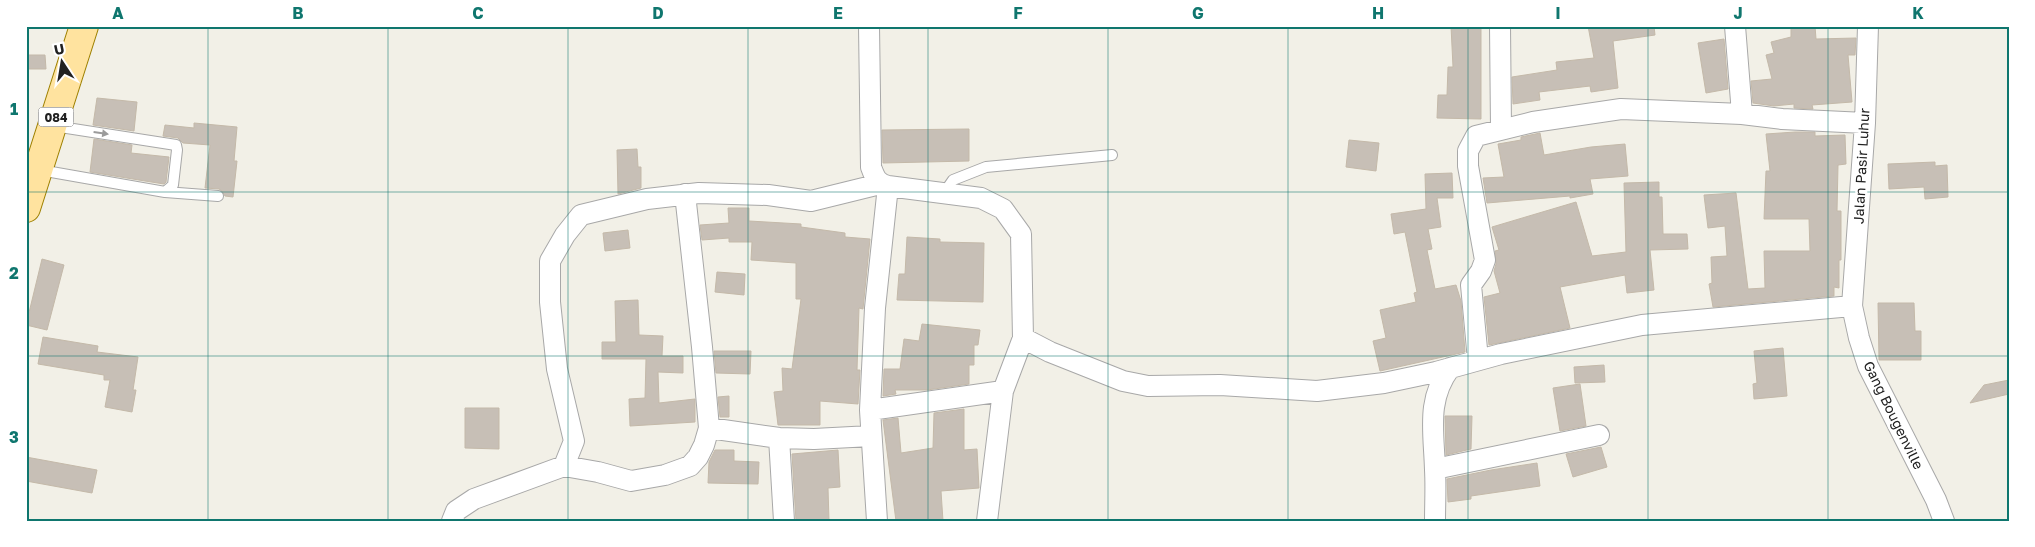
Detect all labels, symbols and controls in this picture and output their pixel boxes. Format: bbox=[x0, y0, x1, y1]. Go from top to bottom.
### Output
text: A bbox=[112, 3, 124, 23]
text: B bbox=[292, 3, 304, 23]
text: C bbox=[472, 3, 484, 23]
text: D bbox=[652, 3, 664, 23]
text: E bbox=[833, 3, 843, 23]
text: F bbox=[1013, 3, 1023, 23]
text: G bbox=[1192, 3, 1204, 23]
text: H bbox=[1372, 3, 1384, 23]
text: I bbox=[1555, 3, 1561, 23]
text: J bbox=[1733, 3, 1743, 23]
text: K bbox=[1912, 3, 1924, 23]
north arrow bbox=[38, 38, 88, 88]
text: U bbox=[52, 39, 66, 58]
text: 1 bbox=[10, 99, 18, 119]
street label: Jalan Pasir Luhur bbox=[1849, 107, 1873, 224]
road number: 084 bbox=[38, 108, 74, 126]
one-way arrow bbox=[94, 129, 110, 137]
text: 2 bbox=[9, 263, 19, 283]
street label: Gang Bougenville bbox=[1860, 358, 1928, 472]
text: 3 bbox=[9, 427, 19, 447]

